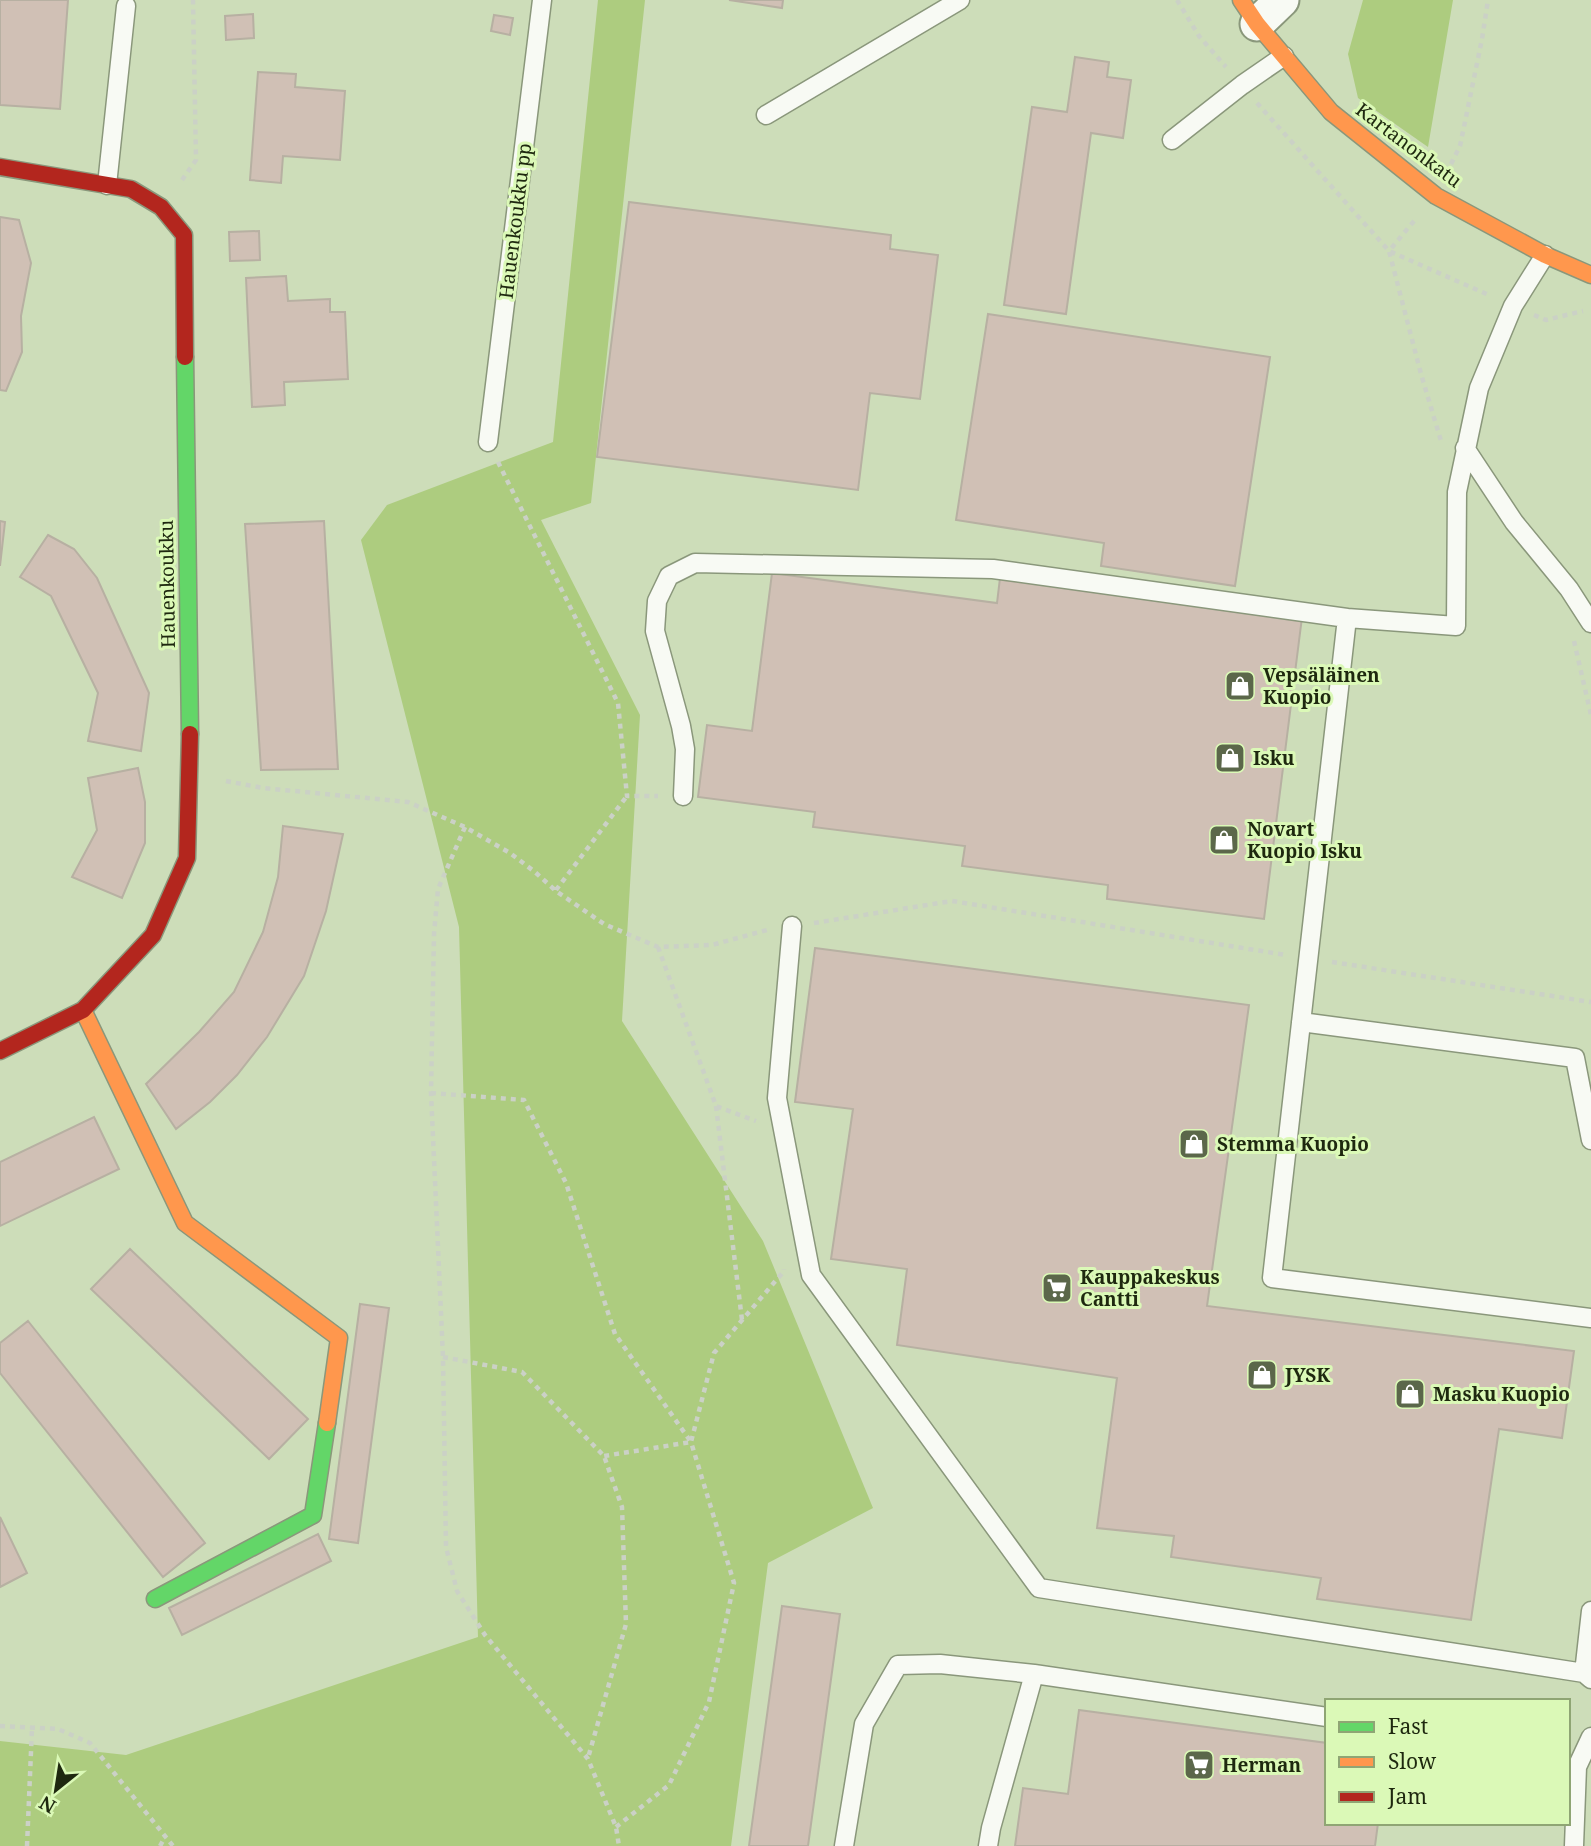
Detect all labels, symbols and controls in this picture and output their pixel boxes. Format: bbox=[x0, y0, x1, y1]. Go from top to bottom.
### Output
street label: Kartanonkatu bbox=[1351, 97, 1467, 193]
street label: Hauenkoukku pp bbox=[493, 142, 537, 300]
street label: Hauenkoukku bbox=[153, 520, 181, 648]
place label: Vepsäläinen Kuopio bbox=[1263, 662, 1380, 710]
shop icon: Vepsäläinen Kuopio bbox=[1223, 669, 1257, 703]
shop icon: Isku bbox=[1213, 741, 1247, 775]
place label: Isku bbox=[1253, 745, 1295, 771]
place label: Novart Kuopio Isku bbox=[1247, 816, 1362, 864]
shop icon: Novart Kuopio Isku bbox=[1207, 823, 1241, 857]
shop icon: Stemma Kuopio bbox=[1177, 1127, 1211, 1161]
place label: Stemma Kuopio bbox=[1217, 1131, 1369, 1157]
place label: Kauppakeskus Cantti bbox=[1080, 1264, 1220, 1312]
supermarket icon: Kauppakeskus Cantti bbox=[1040, 1271, 1074, 1305]
shop icon: JYSK bbox=[1245, 1358, 1279, 1392]
place label: JYSK bbox=[1284, 1362, 1330, 1388]
shop icon: Masku Kuopio bbox=[1393, 1377, 1427, 1411]
place label: Masku Kuopio bbox=[1433, 1381, 1570, 1407]
legend bbox=[1325, 1699, 1570, 1825]
text: Fast bbox=[1388, 1712, 1428, 1740]
text: Slow bbox=[1388, 1747, 1437, 1775]
supermarket icon: Herman bbox=[1182, 1748, 1216, 1782]
place label: Herman bbox=[1222, 1752, 1302, 1778]
north arrow bbox=[21, 1755, 91, 1825]
text: Jam bbox=[1387, 1782, 1427, 1810]
text: N bbox=[34, 1790, 60, 1820]

